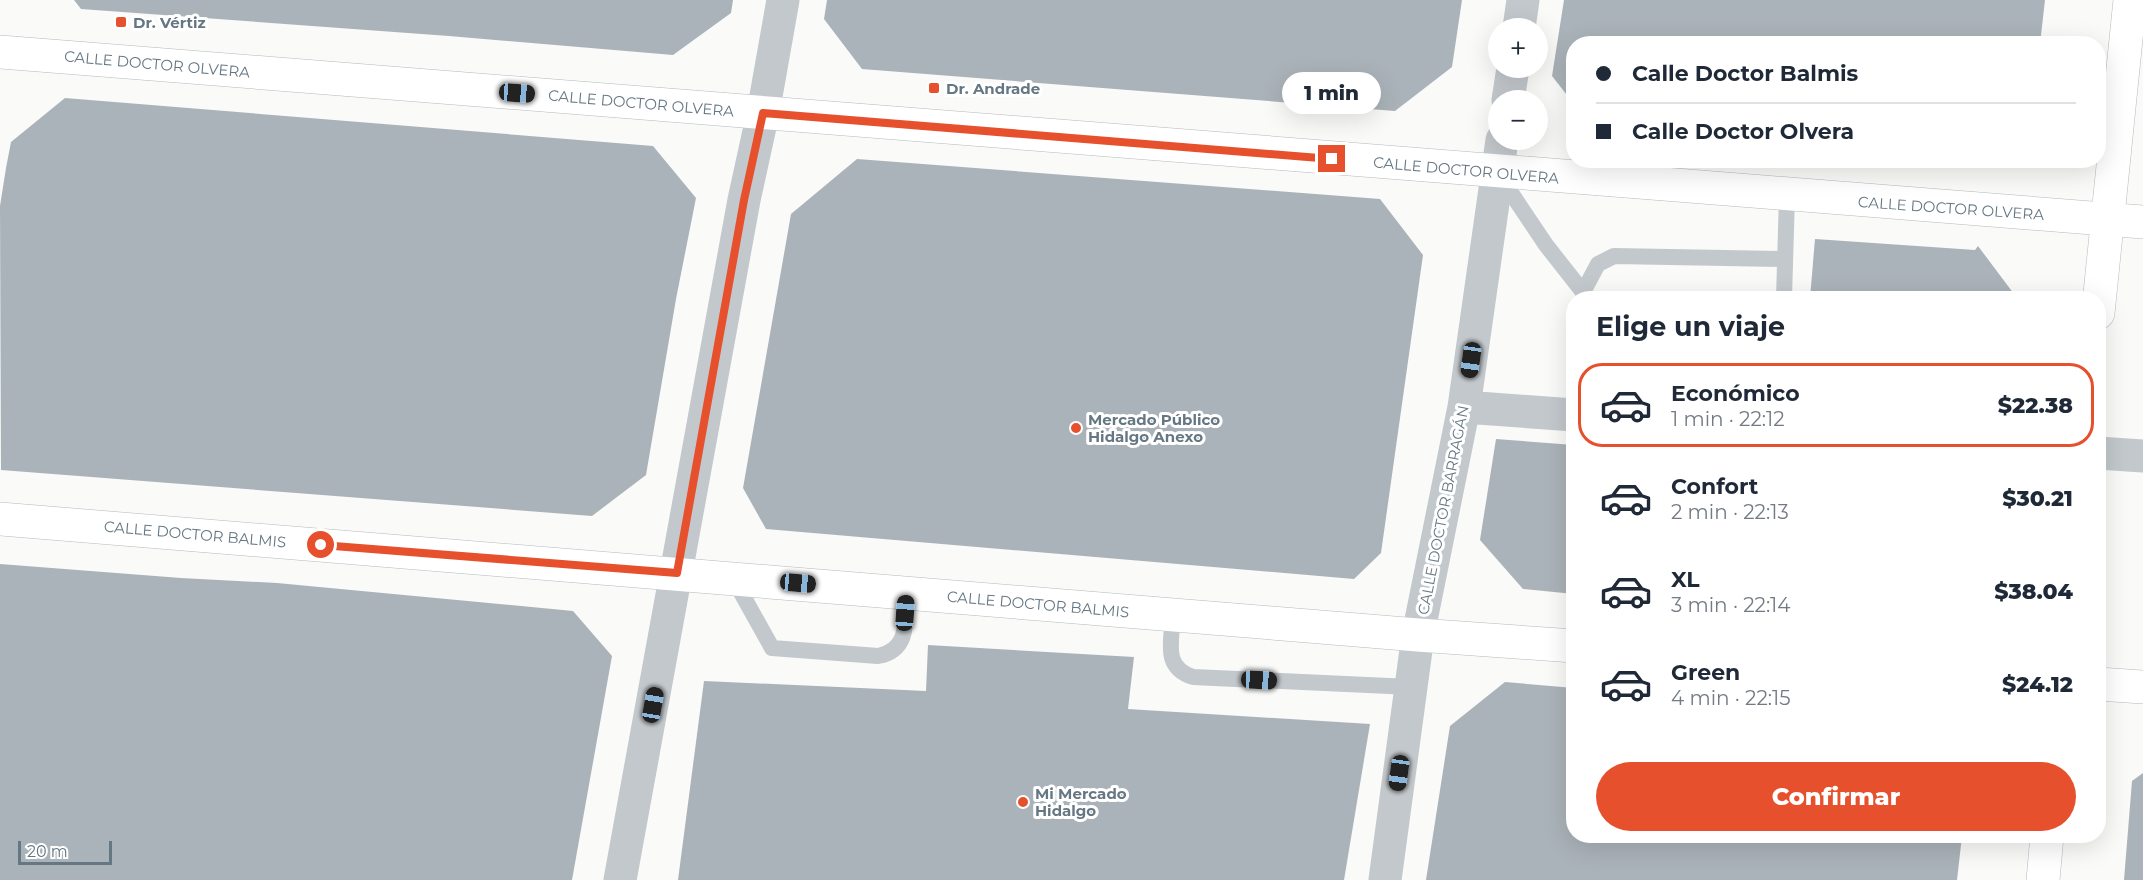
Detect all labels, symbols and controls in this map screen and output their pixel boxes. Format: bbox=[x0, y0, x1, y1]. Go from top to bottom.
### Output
place label: Dr. Vértiz bbox=[133, 13, 206, 32]
marker: Dr. Vértiz bbox=[114, 15, 128, 29]
map controls bbox=[1488, 18, 1548, 150]
button: + bbox=[1488, 18, 1548, 78]
street label: CALLE DOCTOR OLVERA bbox=[63, 46, 251, 82]
text: Calle Doctor Balmis bbox=[1632, 60, 1858, 87]
callout: 1 min bbox=[1282, 72, 1382, 114]
place label: Dr. Andrade bbox=[946, 79, 1040, 98]
marker: Dr. Andrade bbox=[927, 81, 941, 95]
text: 1 min bbox=[1304, 81, 1359, 105]
car bbox=[498, 83, 536, 103]
street label: CALLE DOCTOR OLVERA bbox=[547, 85, 735, 121]
button: − bbox=[1488, 90, 1548, 150]
text: Calle Doctor Olvera bbox=[1632, 118, 1854, 145]
route end bbox=[1318, 145, 1345, 172]
street label: CALLE DOCTOR OLVERA bbox=[1372, 152, 1560, 188]
street label: CALLE DOCTOR OLVERA bbox=[1857, 192, 2045, 224]
text: Elige un viaje bbox=[1596, 310, 1785, 343]
car bbox=[1460, 341, 1482, 379]
icon: car bbox=[1599, 378, 1653, 432]
text: Económico bbox=[1671, 380, 1800, 407]
text: $22.38 bbox=[1998, 392, 2073, 419]
street label: CALLE DOCTOR BARRAGÁN bbox=[1413, 404, 1473, 616]
text: 1 min · 22:12 bbox=[1671, 407, 1785, 431]
place label: Mercado Público Hidalgo Anexo bbox=[1088, 410, 1220, 446]
marker: Mercado Público Hidalgo Anexo bbox=[1069, 421, 1083, 435]
icon: car bbox=[1599, 471, 1653, 525]
text: Confort bbox=[1671, 473, 1758, 500]
text: $30.21 bbox=[2002, 485, 2073, 512]
text: 2 min · 22:13 bbox=[1671, 500, 1789, 524]
street label: CALLE DOCTOR BALMIS bbox=[103, 517, 287, 551]
route start bbox=[307, 531, 334, 558]
icon: car bbox=[1599, 564, 1653, 618]
text: XL bbox=[1671, 566, 1700, 593]
car bbox=[779, 572, 817, 594]
text: $38.04 bbox=[1994, 578, 2073, 605]
street label: CALLE DOCTOR BALMIS bbox=[946, 587, 1130, 621]
text: 3 min · 22:14 bbox=[1671, 593, 1791, 617]
car bbox=[895, 594, 915, 632]
icon: car bbox=[1599, 657, 1653, 711]
text: Green bbox=[1671, 659, 1740, 686]
car bbox=[1241, 670, 1277, 690]
text: $24.12 bbox=[2002, 671, 2073, 698]
car bbox=[641, 686, 665, 724]
text: 4 min · 22:15 bbox=[1671, 686, 1791, 710]
car bbox=[1388, 754, 1410, 792]
button: Confirmar bbox=[1596, 762, 2076, 831]
place label: Mi Mercado Hidalgo bbox=[1035, 784, 1127, 820]
marker: Mi Mercado Hidalgo bbox=[1016, 795, 1030, 809]
scale bar bbox=[18, 838, 112, 866]
text: 20 m bbox=[27, 842, 68, 861]

